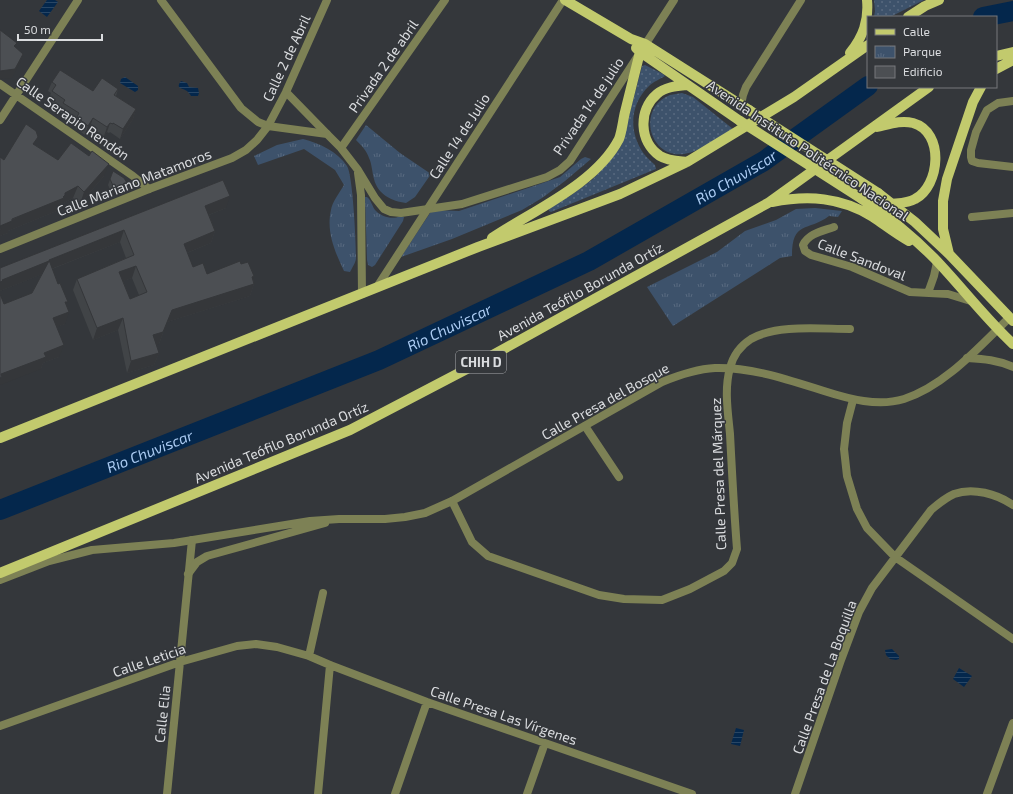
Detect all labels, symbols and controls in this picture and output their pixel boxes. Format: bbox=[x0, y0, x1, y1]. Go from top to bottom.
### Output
street label: Calle 2 de Abril bbox=[258, 11, 314, 104]
street label: Privada 2 de abril bbox=[345, 15, 422, 116]
scale bar bbox=[18, 16, 102, 42]
legend bbox=[867, 16, 997, 88]
text: 50 m bbox=[24, 22, 51, 36]
text: Calle bbox=[903, 24, 930, 38]
text: Parque bbox=[903, 44, 941, 58]
street label: Privada 14 de julio bbox=[549, 54, 627, 158]
text: Edificio bbox=[903, 64, 943, 78]
street label: Calle Serapio Rendón bbox=[13, 73, 133, 163]
street label: Avenida Instituto Politécnico Nacional bbox=[704, 76, 913, 225]
street label: Calle 14 de Julio bbox=[425, 90, 493, 182]
street label: Calle Mariano Matamoros bbox=[54, 145, 214, 219]
water label: Rio Chuviscar bbox=[692, 145, 781, 208]
street label: Calle Sandoval bbox=[815, 234, 909, 284]
street label: Avenida Teófilo Borunda Ortíz bbox=[494, 238, 666, 344]
water label: Rio Chuviscar bbox=[404, 299, 495, 355]
road number: CHIH D bbox=[456, 351, 506, 373]
street label: Calle Presa del Bosque bbox=[538, 359, 672, 443]
street label: Avenida Teófilo Borunda Ortíz bbox=[191, 398, 371, 486]
street label: Calle Presa del Márquez bbox=[707, 398, 729, 550]
water label: Rio Chuviscar bbox=[104, 425, 197, 476]
street label: Calle Presa de La Boquilla bbox=[788, 598, 860, 756]
street label: Calle Leticia bbox=[110, 640, 188, 680]
street label: Calle Presa Las Vírgenes bbox=[428, 682, 580, 748]
street label: Calle Elia bbox=[151, 684, 173, 744]

